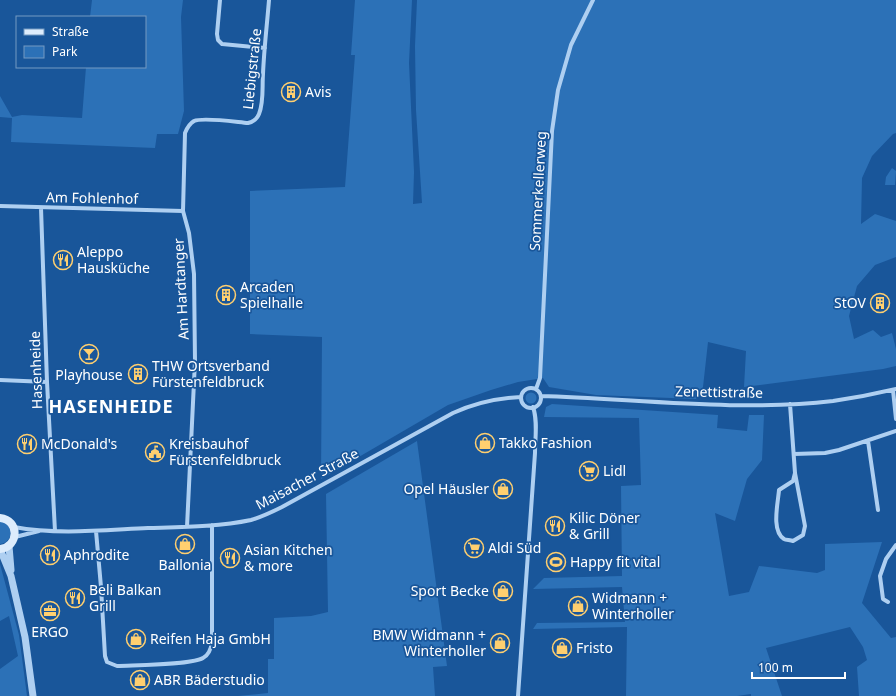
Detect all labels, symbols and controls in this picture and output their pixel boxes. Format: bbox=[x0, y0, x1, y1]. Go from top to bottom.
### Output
legend bbox=[16, 16, 146, 68]
text: Straße bbox=[52, 23, 89, 40]
street label: Liebigstraße bbox=[238, 27, 265, 110]
text: Park bbox=[52, 43, 78, 60]
building icon: Avis bbox=[280, 81, 302, 103]
place label: Avis bbox=[305, 82, 332, 101]
street label: Sommerkellerweg bbox=[525, 131, 550, 251]
street label: Am Fohlenhof bbox=[46, 187, 139, 208]
street label: Am Hardtanger bbox=[168, 237, 193, 340]
place label: Aleppo Hausküche bbox=[77, 242, 150, 277]
restaurant icon: Aleppo Hausküche bbox=[52, 249, 74, 271]
place label: Arcaden Spielhalle bbox=[240, 277, 303, 312]
building icon: Arcaden Spielhalle bbox=[215, 284, 237, 306]
building icon: StOV bbox=[869, 292, 891, 314]
place label: StOV bbox=[834, 293, 867, 312]
street label: Hasenheide bbox=[25, 331, 46, 409]
bar icon: Playhouse bbox=[78, 343, 100, 365]
place label: THW Ortsverband Fürstenfeldbruck bbox=[152, 356, 270, 391]
building icon: THW Ortsverband Fürstenfeldbruck bbox=[127, 363, 149, 385]
place label: Playhouse bbox=[55, 365, 123, 384]
street label: Zenettistraße bbox=[675, 381, 763, 402]
district label: HASENHEIDE bbox=[49, 394, 173, 418]
shop icon: Takko Fashion bbox=[474, 432, 496, 454]
restaurant icon: McDonald's bbox=[16, 433, 38, 455]
place label: Takko Fashion bbox=[499, 433, 592, 452]
place label: McDonald's bbox=[41, 434, 118, 453]
place label: Kreisbauhof Fürstenfeldbruck bbox=[169, 434, 282, 469]
public building icon: Kreisbauhof Fürstenfeldbruck bbox=[144, 441, 166, 463]
street label: Maisacher Straße bbox=[252, 443, 362, 514]
supermarket icon: Lidl bbox=[578, 460, 600, 482]
place label: Lidl bbox=[603, 461, 626, 480]
shop icon: Opel Häusler bbox=[492, 478, 514, 500]
place label: Opel Häusler bbox=[403, 479, 489, 498]
place label: Kilic Döner & Grill bbox=[569, 508, 640, 543]
restaurant icon: Kilic Döner & Grill bbox=[544, 515, 566, 537]
shop icon: Ballonia bbox=[174, 533, 196, 555]
supermarket icon: Aldi Süd bbox=[463, 537, 485, 559]
place label: Aldi Süd bbox=[488, 538, 541, 557]
place label: Asian Kitchen & more bbox=[244, 540, 333, 575]
restaurant icon: Aphrodite bbox=[39, 544, 61, 566]
place label: Aphrodite bbox=[64, 545, 129, 564]
restaurant icon: Asian Kitchen & more bbox=[219, 547, 241, 569]
sports icon: Happy fit vital bbox=[545, 551, 567, 573]
place label: Happy fit vital bbox=[570, 552, 660, 571]
place label: Ballonia bbox=[159, 555, 211, 574]
place label: Beli Balkan Grill bbox=[89, 580, 161, 615]
shop icon: Sport Becke bbox=[492, 580, 514, 602]
place label: Sport Becke bbox=[411, 581, 489, 600]
restaurant icon: Beli Balkan Grill bbox=[64, 587, 86, 609]
place label: Widmann + Winterholler bbox=[592, 588, 674, 623]
shop icon: Widmann + Winterholler bbox=[567, 595, 589, 617]
office icon: ERGO bbox=[39, 600, 61, 622]
place label: ERGO bbox=[31, 622, 69, 641]
place label: BMW Widmann + Winterholler bbox=[372, 625, 486, 660]
shop icon: Reifen Haja GmbH bbox=[125, 628, 147, 650]
place label: Reifen Haja GmbH bbox=[150, 629, 271, 648]
shop icon: BMW Widmann + Winterholler bbox=[489, 632, 511, 654]
shop icon: Fristo bbox=[551, 637, 573, 659]
place label: Fristo bbox=[576, 638, 613, 657]
scale bar bbox=[752, 654, 845, 680]
text: 100 m bbox=[758, 659, 793, 676]
shop icon: ABR Bäderstudio bbox=[129, 669, 151, 691]
place label: ABR Bäderstudio bbox=[154, 670, 265, 689]

